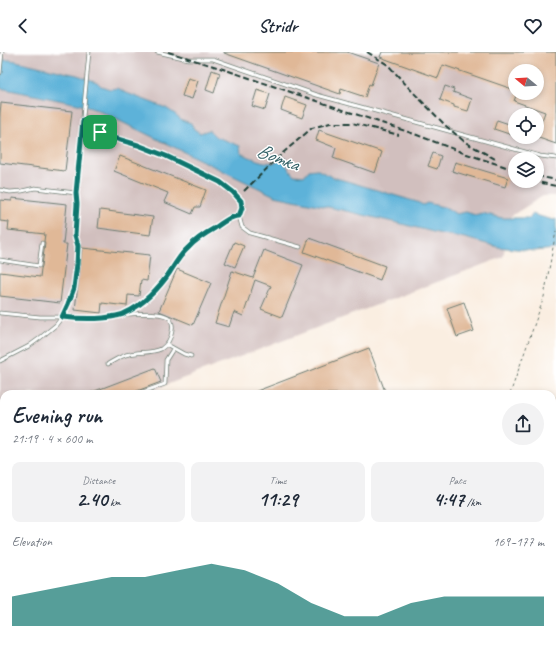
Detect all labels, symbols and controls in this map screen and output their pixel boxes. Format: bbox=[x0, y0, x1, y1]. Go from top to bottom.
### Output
icon: back bbox=[12, 15, 34, 37]
text: Stridr bbox=[259, 15, 297, 37]
icon: heart bbox=[522, 15, 544, 37]
north arrow bbox=[508, 64, 544, 100]
map controls bbox=[508, 64, 544, 188]
button: locate bbox=[508, 108, 544, 144]
pin bbox=[83, 115, 117, 149]
icon: arrive bbox=[89, 121, 111, 143]
water label: Вотка bbox=[253, 138, 304, 177]
button: layers bbox=[508, 152, 544, 188]
text: Evening run bbox=[12, 402, 102, 430]
button: share bbox=[502, 403, 544, 445]
text: 21:19 · 4 × 600 m bbox=[12, 431, 93, 447]
text: Distance bbox=[82, 473, 115, 487]
text: Time bbox=[270, 473, 286, 487]
text: Pace bbox=[449, 473, 466, 487]
text: 2.40 bbox=[76, 487, 107, 512]
text: 11:29 bbox=[258, 487, 298, 512]
text: 4:47 bbox=[433, 487, 464, 512]
text: km bbox=[107, 495, 121, 509]
text: /km bbox=[464, 495, 481, 509]
text: Elevation bbox=[12, 534, 52, 550]
text: 169–177 m bbox=[493, 534, 544, 550]

